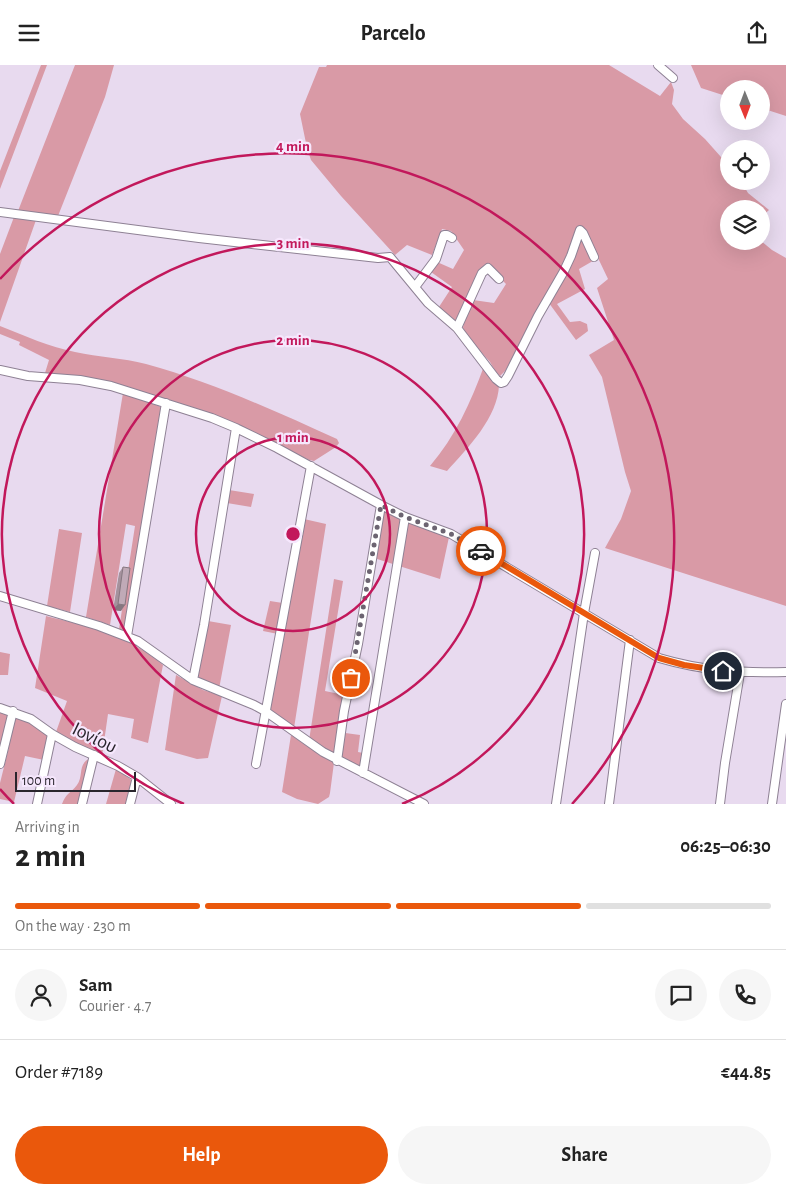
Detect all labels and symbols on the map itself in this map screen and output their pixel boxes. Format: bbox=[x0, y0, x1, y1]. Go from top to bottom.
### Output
north arrow bbox=[720, 80, 770, 130]
text: 4 min bbox=[276, 139, 310, 154]
text: 3 min bbox=[277, 236, 309, 251]
text: 2 min bbox=[276, 333, 310, 348]
text: 1 min bbox=[277, 430, 309, 445]
centre of rings bbox=[284, 525, 302, 543]
courier bbox=[456, 526, 506, 576]
pin bbox=[702, 650, 744, 692]
pin bbox=[330, 657, 372, 699]
street label: Ιονίου bbox=[69, 719, 120, 757]
scale bar bbox=[15, 769, 136, 792]

